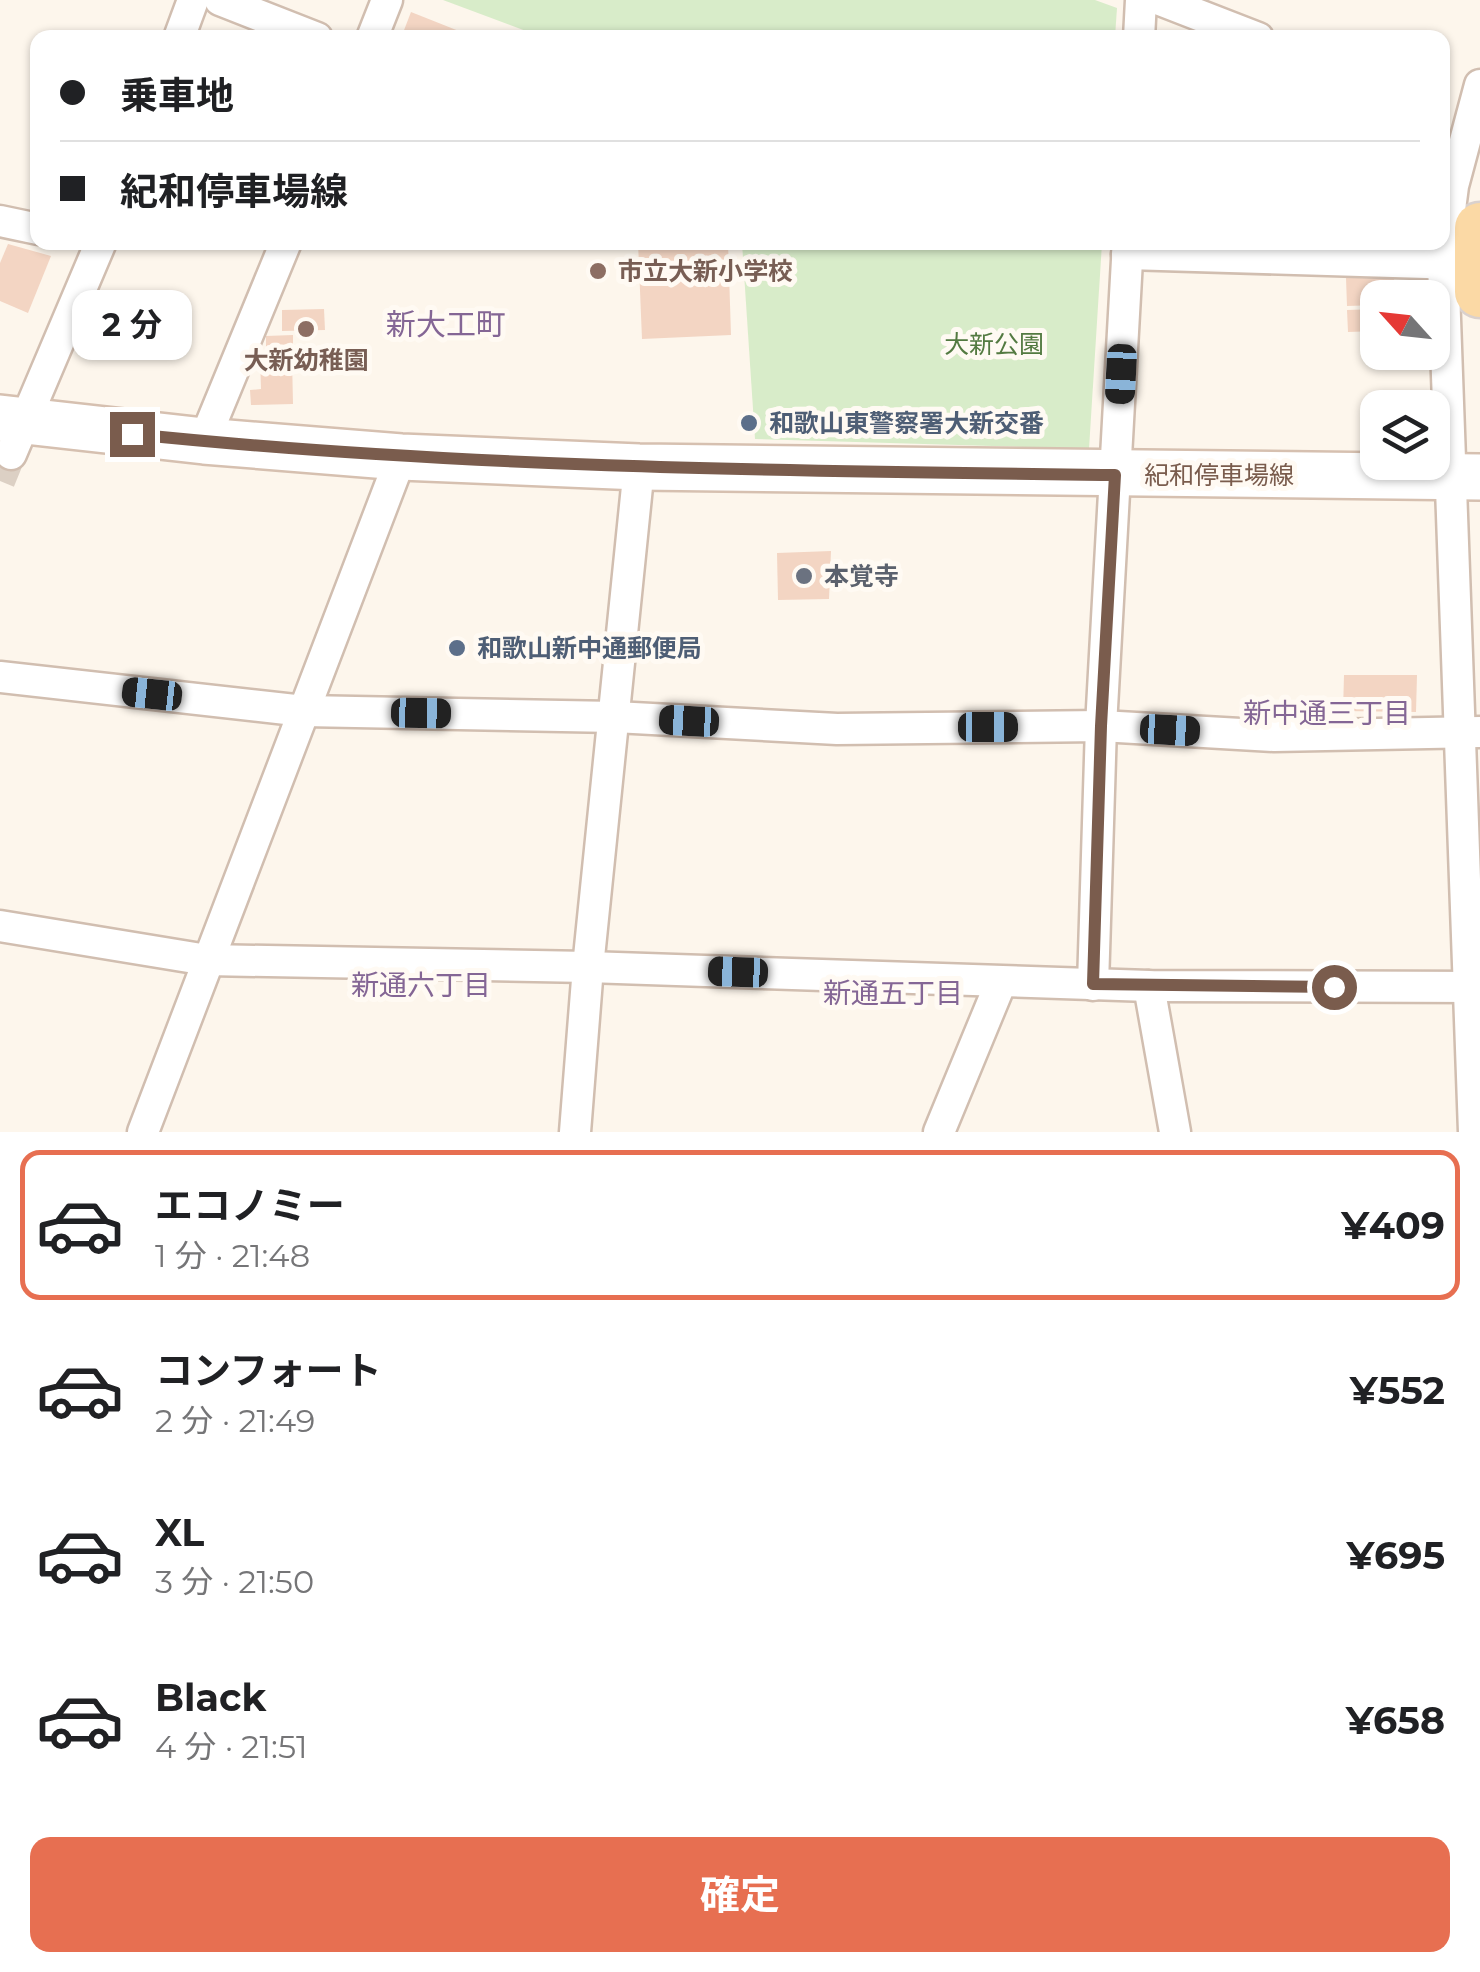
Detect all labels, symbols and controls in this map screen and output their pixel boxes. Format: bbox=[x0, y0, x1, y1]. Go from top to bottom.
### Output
text: 乗車地 bbox=[120, 72, 234, 119]
text: 紀和停車場線 bbox=[120, 168, 348, 215]
place label: 市立大新小学校 bbox=[618, 256, 793, 286]
marker: 市立大新小学校 bbox=[587, 260, 609, 282]
north arrow bbox=[1360, 280, 1450, 370]
map controls bbox=[1360, 280, 1450, 480]
callout: 2 分 bbox=[72, 289, 192, 359]
text: 2 分 bbox=[102, 305, 162, 344]
district label: 新大工町 bbox=[386, 306, 506, 343]
marker: 大新幼稚園 bbox=[295, 318, 317, 340]
park label: 大新公園 bbox=[944, 329, 1044, 359]
car bbox=[1104, 343, 1138, 405]
place label: 大新幼稚園 bbox=[243, 345, 369, 375]
button: layers bbox=[1360, 390, 1450, 480]
place label: 和歌山東警察署大新交番 bbox=[769, 408, 1044, 438]
route end bbox=[110, 412, 155, 457]
marker: 和歌山東警察署大新交番 bbox=[738, 412, 760, 434]
street label: 紀和停車場線 bbox=[1144, 460, 1294, 490]
place label: 本覚寺 bbox=[824, 561, 899, 591]
marker: 本覚寺 bbox=[793, 565, 815, 587]
place label: 和歌山新中通郵便局 bbox=[477, 633, 702, 663]
marker: 和歌山新中通郵便局 bbox=[446, 637, 468, 659]
car bbox=[121, 676, 183, 712]
district label: 新中通三丁目 bbox=[1243, 696, 1411, 730]
car bbox=[391, 697, 451, 729]
car bbox=[658, 704, 720, 738]
car bbox=[958, 712, 1018, 742]
car bbox=[1139, 713, 1201, 747]
car bbox=[707, 956, 769, 988]
route start bbox=[1312, 965, 1357, 1010]
district label: 新通六丁目 bbox=[351, 968, 491, 1002]
district label: 新通五丁目 bbox=[823, 976, 963, 1010]
icon: car bbox=[35, 1180, 125, 1270]
text: エコノミー bbox=[155, 1182, 345, 1229]
text: ¥409 bbox=[1341, 1202, 1445, 1249]
text: 1 分 · 21:48 bbox=[155, 1236, 310, 1275]
icon: car bbox=[35, 1345, 125, 1435]
text: コンフォート bbox=[155, 1347, 382, 1394]
text: ¥552 bbox=[1350, 1367, 1445, 1414]
text: 2 分 · 21:49 bbox=[155, 1401, 315, 1440]
text: XL bbox=[155, 1509, 204, 1556]
icon: car bbox=[35, 1510, 125, 1600]
text: ¥695 bbox=[1347, 1532, 1445, 1579]
text: 3 分 · 21:50 bbox=[155, 1562, 314, 1601]
text: Black bbox=[155, 1674, 266, 1721]
icon: car bbox=[35, 1675, 125, 1765]
text: ¥658 bbox=[1346, 1697, 1445, 1744]
text: 4 分 · 21:51 bbox=[155, 1727, 308, 1766]
button: 確定 bbox=[30, 1837, 1450, 1952]

